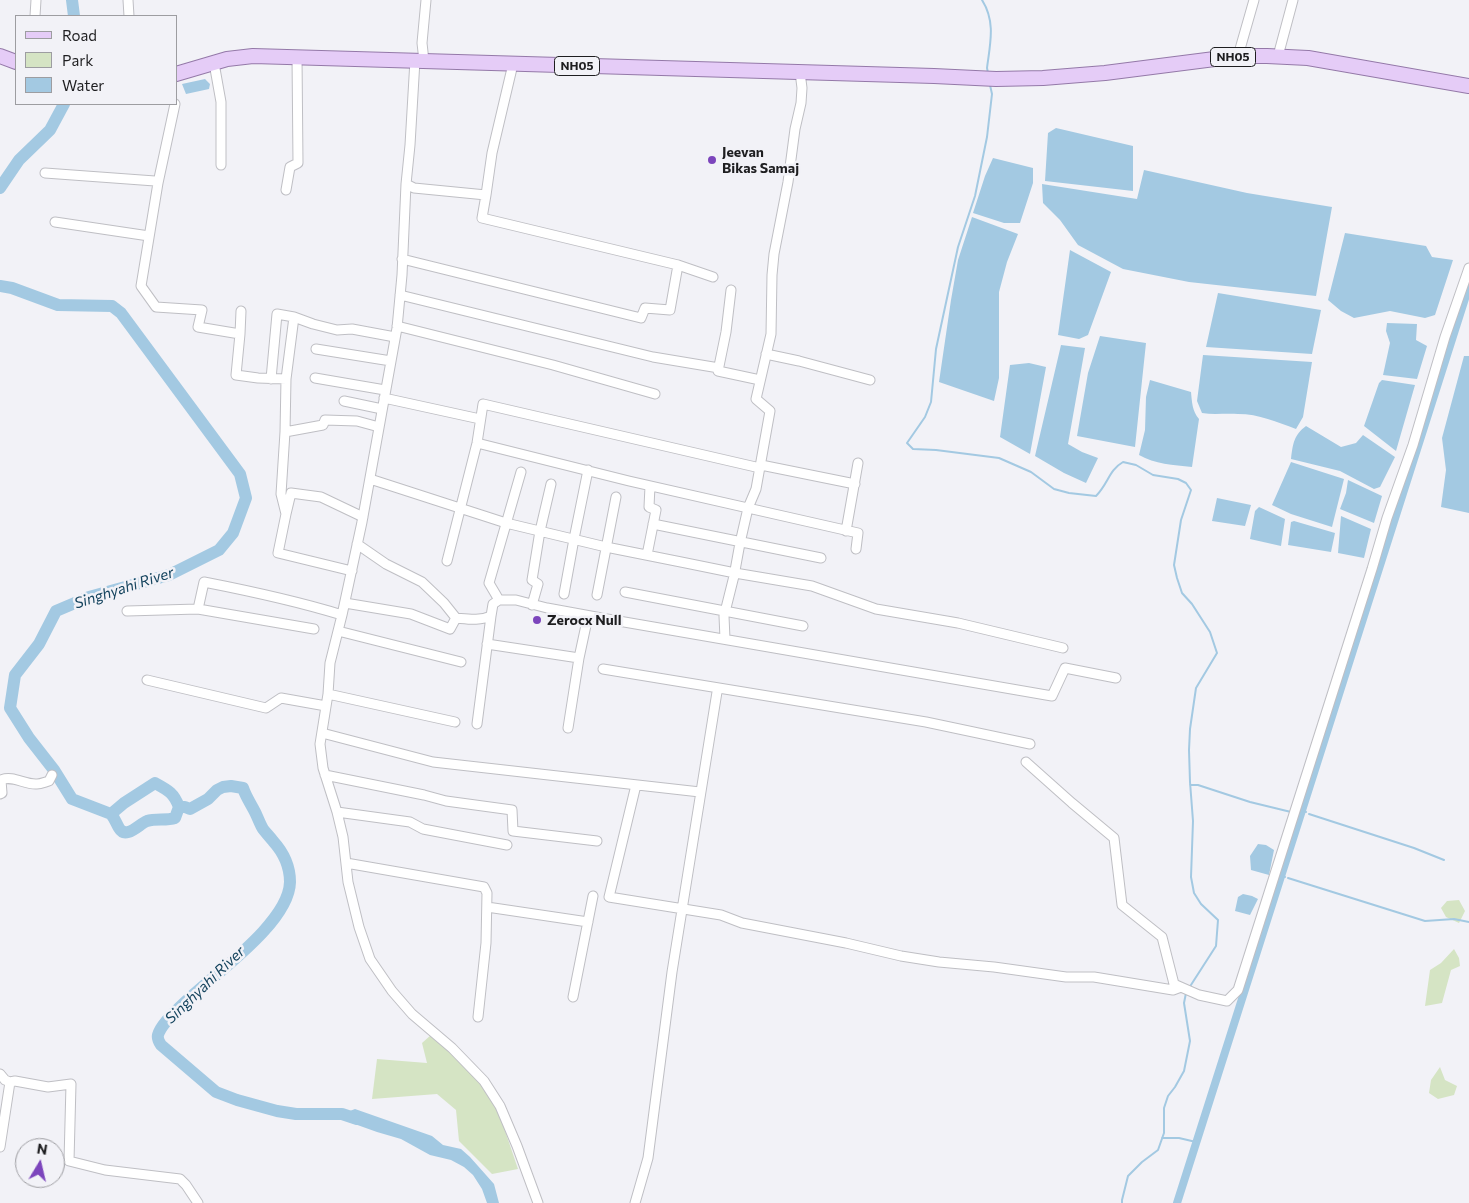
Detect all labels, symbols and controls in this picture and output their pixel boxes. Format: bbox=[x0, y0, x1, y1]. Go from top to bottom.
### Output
legend bbox=[15, 15, 178, 105]
text: Road bbox=[62, 26, 97, 44]
road number: NH05 bbox=[1210, 48, 1256, 66]
text: Park bbox=[62, 51, 93, 69]
road number: NH05 bbox=[554, 56, 600, 76]
text: Water bbox=[62, 76, 104, 94]
place label: Jeevan Bikas Samaj bbox=[722, 144, 799, 176]
marker: Jeevan Bikas Samaj bbox=[706, 154, 718, 166]
water label: Singhyahi River bbox=[72, 563, 176, 613]
place label: Zerocx Null bbox=[547, 612, 621, 628]
marker: Zerocx Null bbox=[531, 614, 543, 626]
water label: Singhyahi River bbox=[161, 942, 249, 1028]
north arrow bbox=[15, 1138, 65, 1188]
text: N bbox=[36, 1139, 49, 1158]

